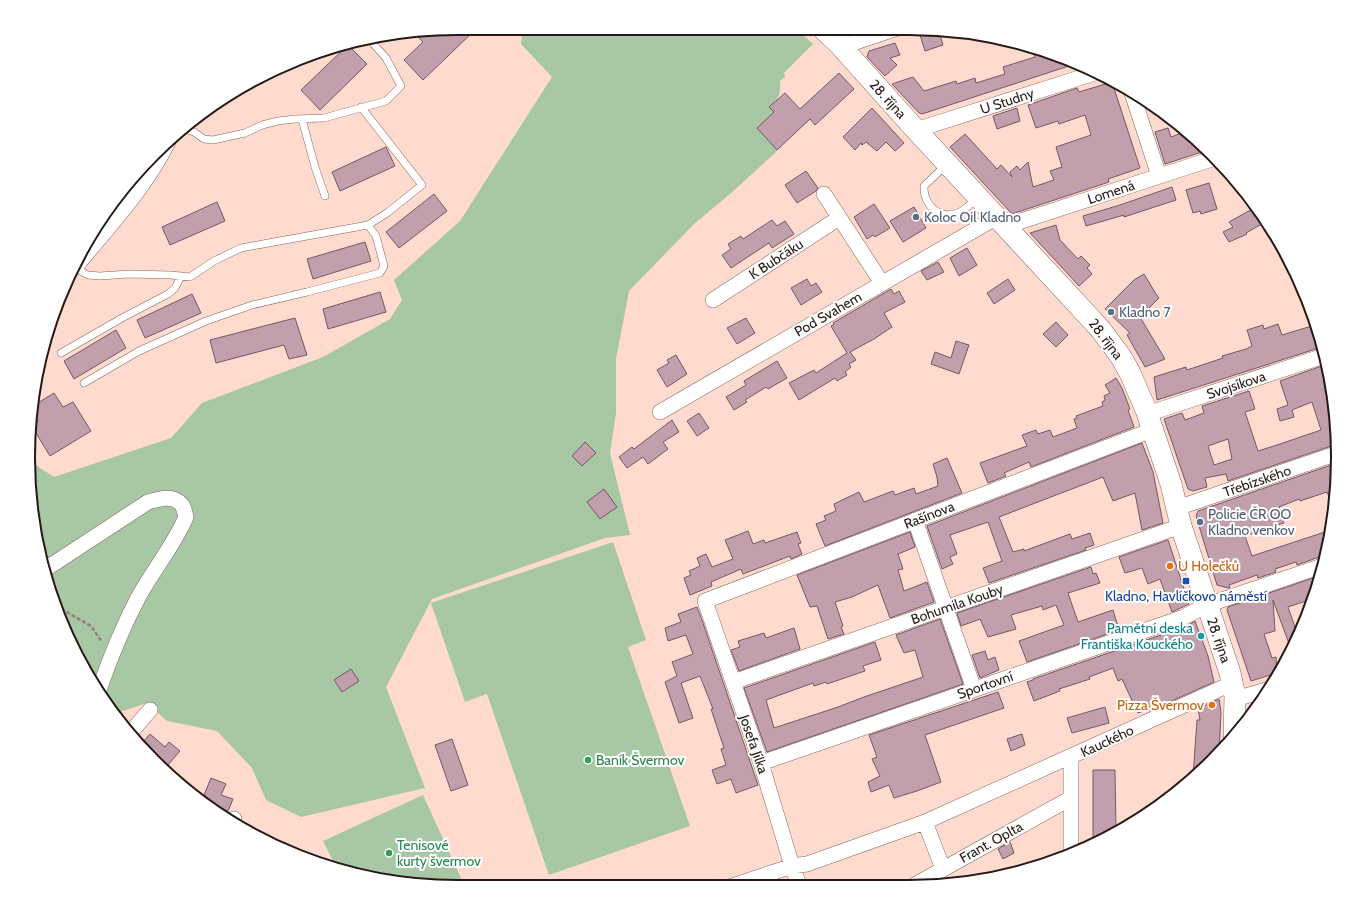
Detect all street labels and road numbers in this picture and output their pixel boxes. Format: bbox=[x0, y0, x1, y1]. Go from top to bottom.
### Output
street label: 28. října bbox=[866, 76, 911, 123]
street label: U Studny bbox=[978, 84, 1036, 118]
street label: Lomená bbox=[1085, 176, 1137, 208]
street label: K Bubčáku bbox=[745, 235, 807, 283]
street label: Pod Svahem bbox=[791, 287, 865, 341]
street label: 28. října bbox=[1085, 315, 1127, 363]
street label: Svojsíkova bbox=[1204, 367, 1268, 403]
street label: Třebízského bbox=[1221, 461, 1294, 501]
street label: Rašínova bbox=[901, 497, 957, 533]
street label: Bohumila Kouby bbox=[908, 580, 1006, 628]
street label: 28. října bbox=[1203, 615, 1235, 665]
street label: Sportovní bbox=[955, 667, 1015, 703]
street label: Josefa Jílka bbox=[735, 711, 773, 776]
street label: Kauckého bbox=[1077, 721, 1137, 761]
street label: Frant. Oplta bbox=[956, 817, 1026, 867]

